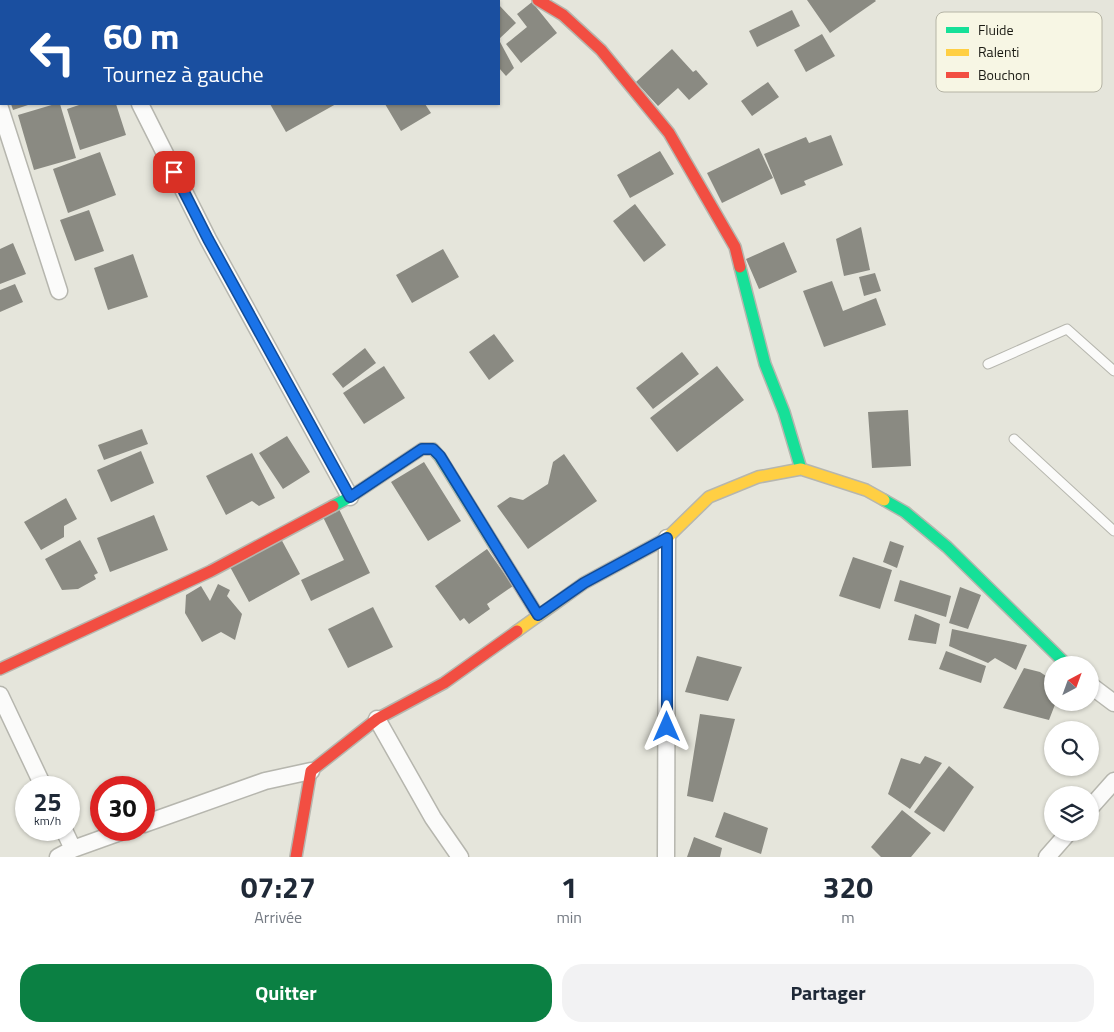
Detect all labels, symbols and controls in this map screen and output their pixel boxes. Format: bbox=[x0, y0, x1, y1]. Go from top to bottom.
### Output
text: 60 m bbox=[103, 9, 179, 63]
legend bbox=[936, 12, 1102, 92]
text: Fluide bbox=[978, 19, 1014, 40]
icon: left bbox=[20, 20, 85, 85]
text: Ralenti bbox=[978, 41, 1019, 62]
text: Tournez à gauche bbox=[103, 57, 264, 91]
text: Bouchon bbox=[978, 64, 1030, 85]
pin bbox=[153, 151, 195, 193]
icon: arrive bbox=[160, 158, 188, 186]
north arrow bbox=[1044, 656, 1099, 711]
map controls bbox=[1044, 656, 1099, 841]
position arrow bbox=[640, 700, 692, 752]
button: search bbox=[1044, 721, 1099, 776]
speed limit sign: 30 bbox=[90, 776, 155, 841]
text: 25 bbox=[33, 783, 62, 821]
button: layers bbox=[1044, 786, 1099, 841]
text: km/h bbox=[34, 811, 61, 830]
text: 07:27 bbox=[241, 864, 316, 910]
text: 1 bbox=[561, 864, 578, 910]
text: 320 bbox=[823, 864, 873, 910]
text: Arrivée bbox=[254, 905, 302, 929]
text: min bbox=[556, 905, 582, 929]
text: m bbox=[841, 905, 855, 929]
button: Quitter bbox=[20, 964, 552, 1022]
button: Partager bbox=[562, 964, 1094, 1022]

